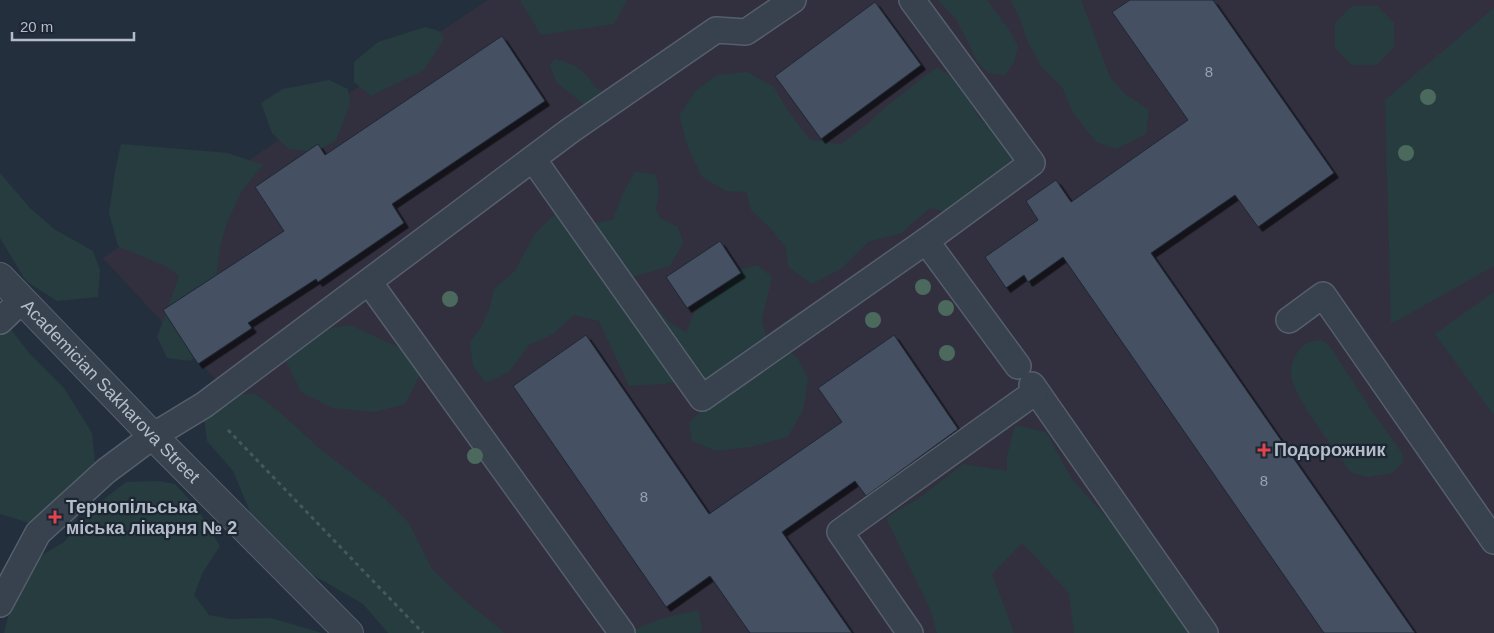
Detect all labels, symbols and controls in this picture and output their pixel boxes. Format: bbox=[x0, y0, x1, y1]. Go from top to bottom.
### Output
scale bar bbox=[12, 10, 135, 42]
text: 20 m bbox=[20, 18, 53, 35]
house number: 8 bbox=[1205, 63, 1213, 80]
street label: Academician Sakharova Street bbox=[17, 296, 204, 487]
place label: Подорожник bbox=[1274, 440, 1387, 460]
marker: Подорожник bbox=[1258, 444, 1270, 456]
house number: 8 bbox=[1260, 472, 1268, 489]
house number: 8 bbox=[640, 488, 648, 505]
place label: Тернопільська міська лікарня № 2 bbox=[66, 497, 237, 538]
marker: Тернопільська міська лікарня № 2 bbox=[48, 510, 62, 524]

